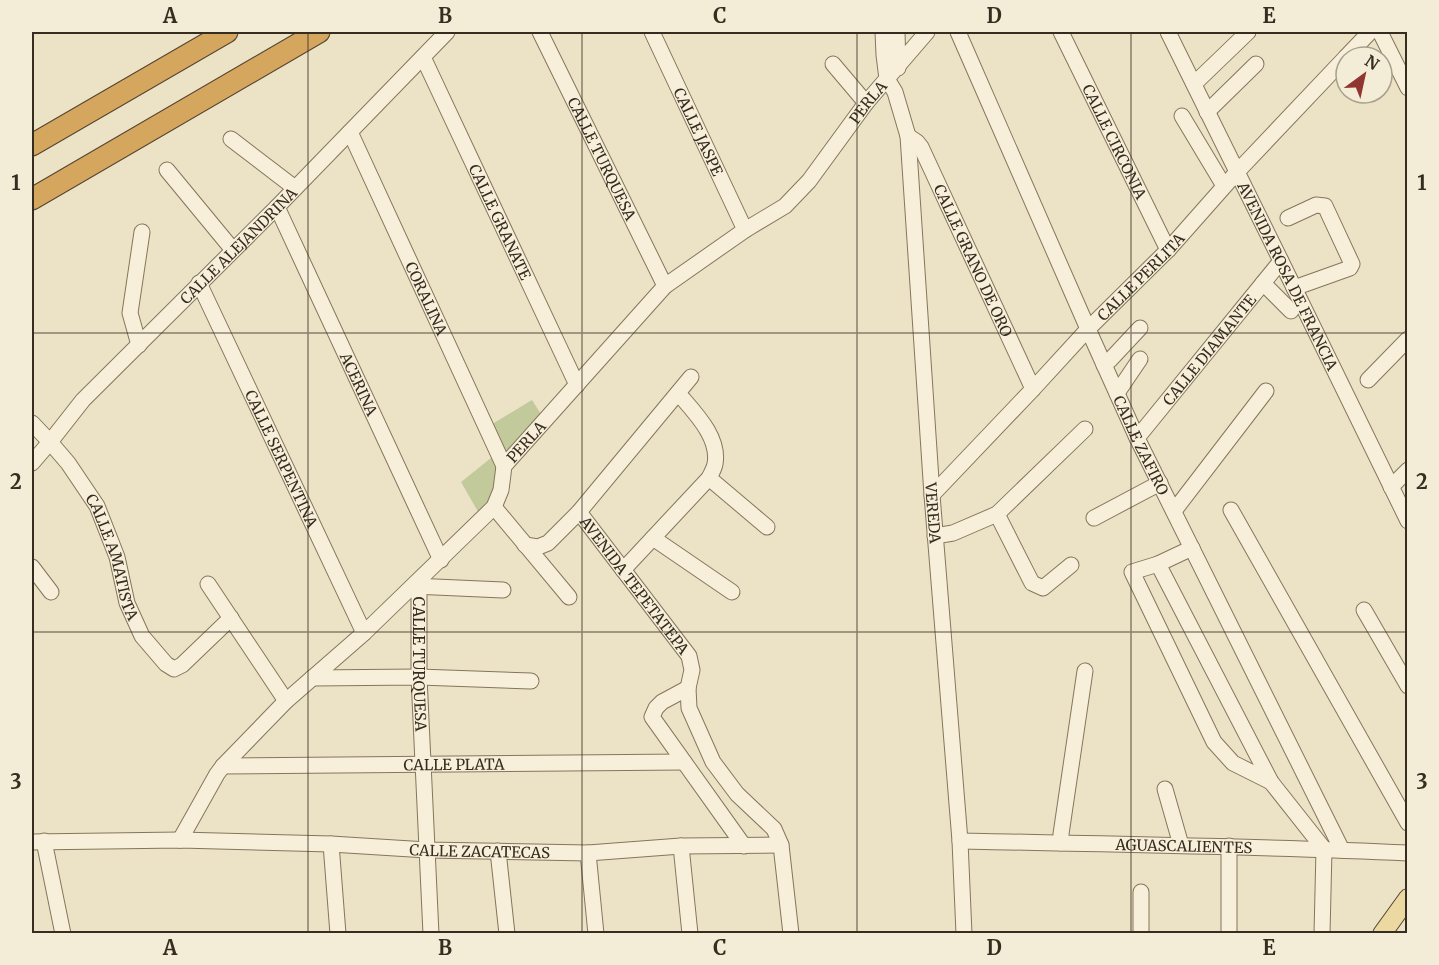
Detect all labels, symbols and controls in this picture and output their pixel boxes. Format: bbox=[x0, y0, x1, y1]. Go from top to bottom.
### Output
text: A bbox=[162, 3, 178, 28]
text: B bbox=[438, 3, 452, 28]
text: C bbox=[713, 3, 727, 28]
text: D bbox=[986, 3, 1002, 28]
text: E bbox=[1262, 3, 1276, 28]
north arrow bbox=[1334, 45, 1394, 105]
text: N bbox=[1361, 51, 1383, 74]
street label: PERLA bbox=[845, 76, 891, 127]
street label: CALLE CIRCONIA bbox=[1079, 81, 1151, 202]
street label: CALLE JASPE bbox=[670, 84, 728, 179]
street label: CALLE TURQUESA bbox=[564, 94, 641, 224]
street label: CALLE GRANATE bbox=[465, 161, 536, 283]
text: 1 bbox=[11, 170, 21, 195]
text: 1 bbox=[1417, 170, 1427, 195]
street label: AVENIDA ROSA DE FRANCIA bbox=[1233, 178, 1343, 374]
street label: CALLE GRANO DE ORO bbox=[930, 181, 1017, 340]
street label: CALLE ALEJANDRINA bbox=[176, 183, 301, 308]
street label: CALLE PERLITA bbox=[1093, 229, 1189, 324]
street label: CORALINA bbox=[402, 259, 452, 338]
street label: CALLE DIAMANTE bbox=[1158, 290, 1260, 409]
street label: ACERINA bbox=[336, 348, 382, 419]
street label: CALLE SERPENTINA bbox=[241, 387, 322, 531]
street label: CALLE ZAFIRO bbox=[1110, 392, 1173, 498]
street label: PERLA bbox=[502, 416, 550, 466]
text: 2 bbox=[10, 469, 22, 494]
text: 2 bbox=[1416, 469, 1428, 494]
street label: VEREDA bbox=[922, 481, 945, 544]
street label: CALLE AMATISTA bbox=[82, 490, 143, 623]
street label: AVENIDA TEPETATEPA bbox=[576, 512, 694, 658]
street label: CALLE TURQUESA bbox=[410, 597, 431, 732]
street label: CALLE PLATA bbox=[403, 754, 505, 774]
text: 3 bbox=[10, 769, 22, 794]
text: 3 bbox=[1416, 769, 1428, 794]
street label: AGUASCALIENTES bbox=[1114, 834, 1253, 857]
street label: CALLE ZACATECAS bbox=[409, 839, 550, 862]
text: A bbox=[162, 935, 178, 960]
text: B bbox=[438, 935, 452, 960]
text: C bbox=[713, 935, 727, 960]
text: D bbox=[986, 935, 1002, 960]
text: E bbox=[1262, 935, 1276, 960]

